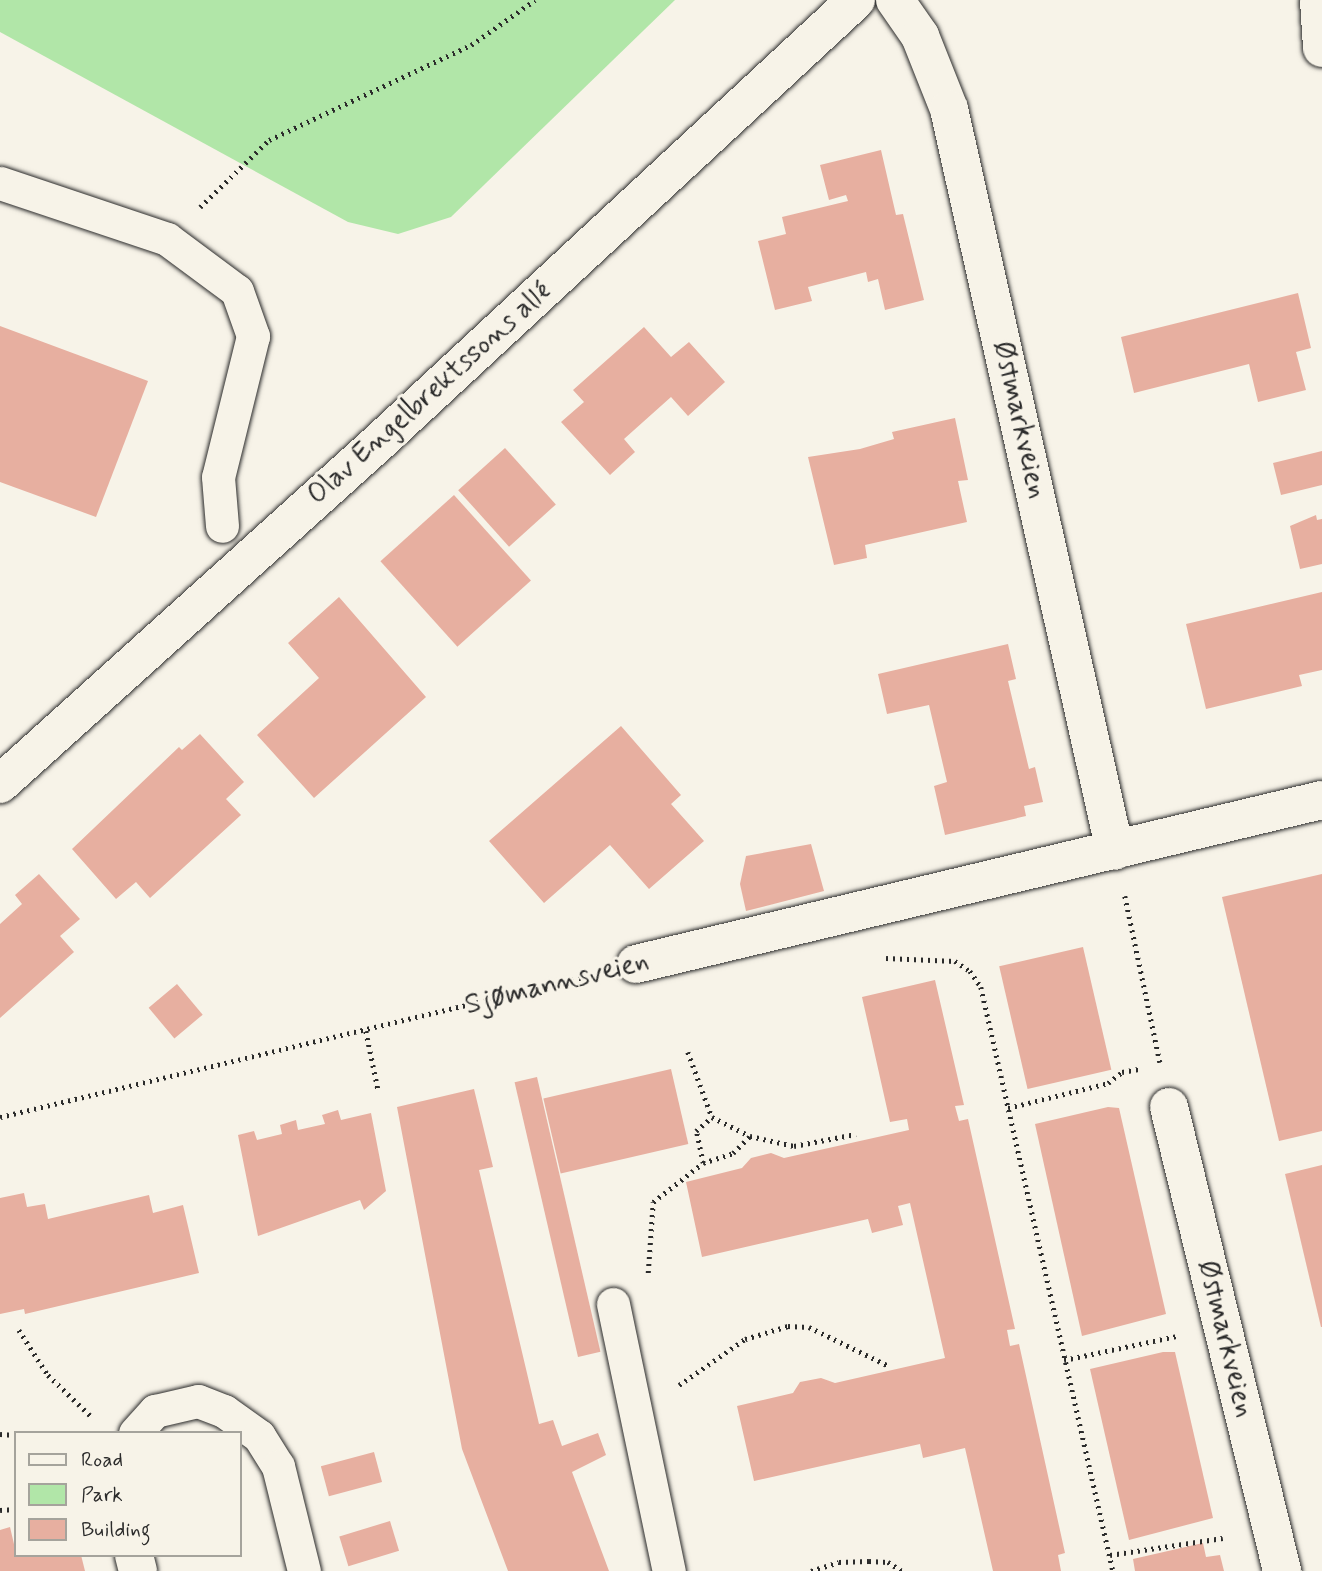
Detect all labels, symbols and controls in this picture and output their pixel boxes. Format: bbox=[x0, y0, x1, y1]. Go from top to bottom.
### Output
street label: Olav Engelbrektssons allé bbox=[308, 281, 552, 507]
street label: Østmarkveien bbox=[985, 338, 1053, 502]
street label: Sjømannsveien bbox=[462, 945, 652, 1023]
street label: Østmarkveien bbox=[1189, 1257, 1261, 1421]
legend bbox=[14, 1431, 242, 1557]
text: Road bbox=[81, 1446, 123, 1474]
text: Park bbox=[81, 1481, 123, 1509]
text: Building bbox=[81, 1516, 151, 1544]

